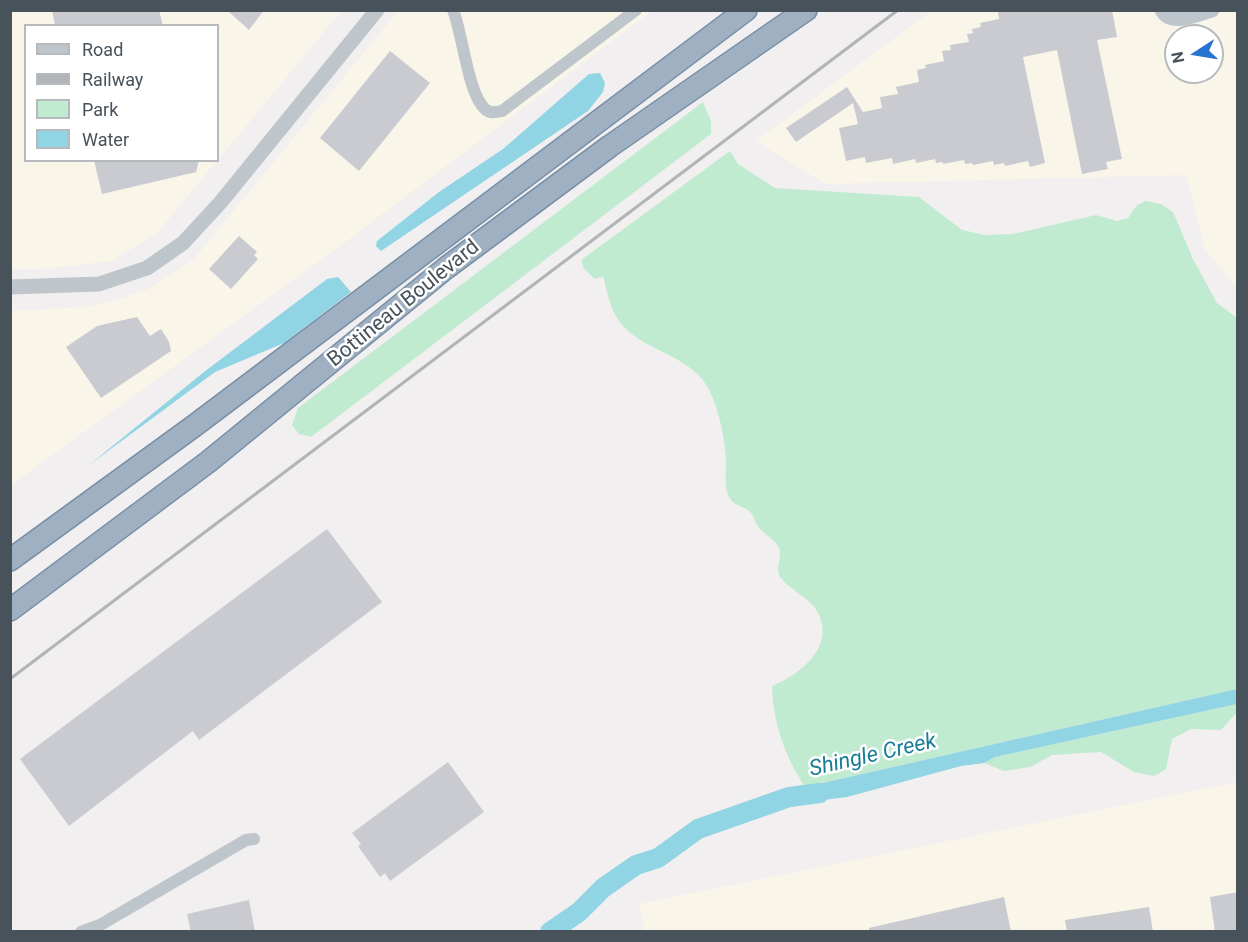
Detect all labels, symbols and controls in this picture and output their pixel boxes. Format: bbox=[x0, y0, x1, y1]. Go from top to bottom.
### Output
legend bbox=[24, 24, 219, 162]
north arrow bbox=[1164, 24, 1224, 84]
text: Road bbox=[82, 39, 123, 60]
text: N bbox=[1167, 50, 1188, 65]
text: Railway bbox=[82, 69, 143, 90]
text: Park bbox=[82, 99, 118, 120]
text: Water bbox=[82, 129, 129, 150]
street label: Bottineau Boulevard bbox=[323, 235, 485, 373]
water label: Shingle Creek bbox=[807, 729, 939, 783]

